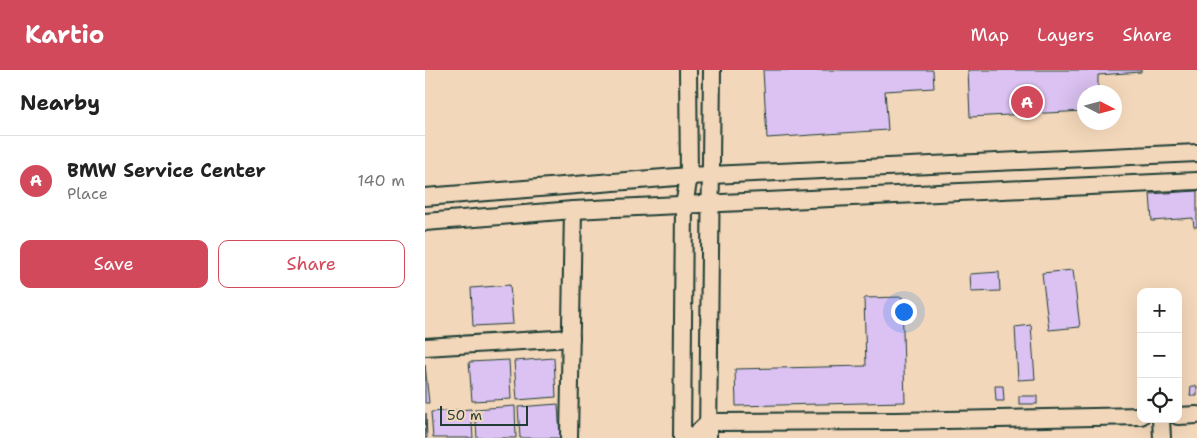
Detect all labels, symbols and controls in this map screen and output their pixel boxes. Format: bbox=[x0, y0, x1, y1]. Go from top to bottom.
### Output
text: Kartio bbox=[25, 19, 104, 51]
text: Map bbox=[971, 23, 1009, 47]
text: Layers bbox=[1037, 23, 1094, 47]
text: Share bbox=[1122, 23, 1172, 47]
pin: A bbox=[1011, 83, 1043, 121]
north arrow bbox=[1077, 85, 1122, 130]
text: Nearby bbox=[20, 89, 100, 117]
text: BMW Service Center bbox=[67, 158, 266, 183]
text: A bbox=[30, 170, 42, 191]
text: 140 m bbox=[358, 170, 405, 191]
text: Place bbox=[67, 183, 108, 204]
button: Save bbox=[20, 240, 208, 288]
button: Share bbox=[218, 240, 405, 288]
map controls bbox=[1137, 288, 1182, 423]
button: + bbox=[1137, 288, 1182, 333]
your location bbox=[891, 299, 917, 325]
button: − bbox=[1137, 333, 1182, 378]
button: locate bbox=[1137, 378, 1182, 423]
scale bar bbox=[440, 403, 527, 426]
text: 50 m bbox=[447, 406, 482, 424]

